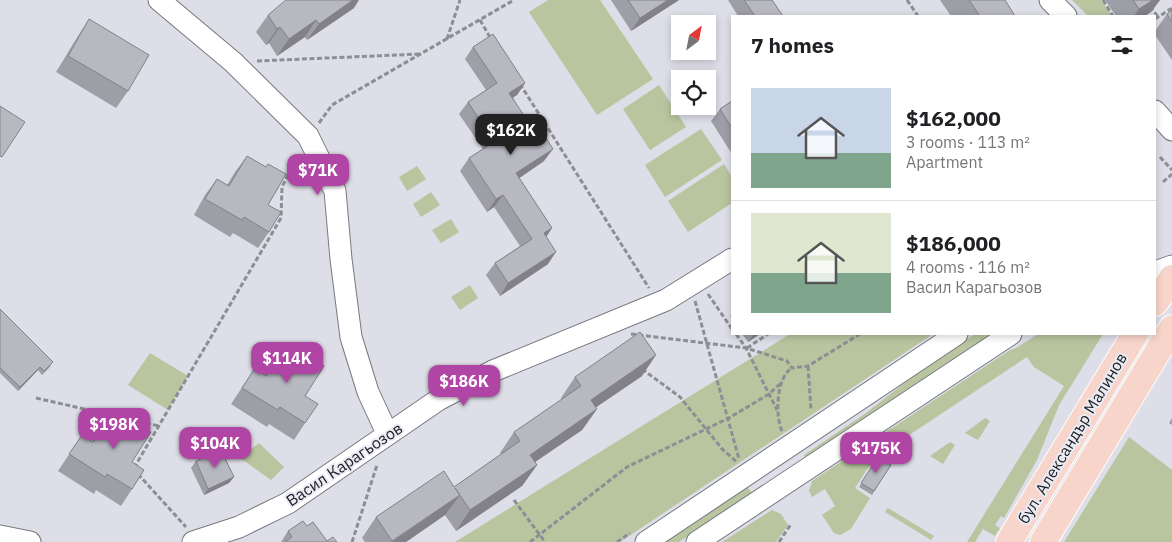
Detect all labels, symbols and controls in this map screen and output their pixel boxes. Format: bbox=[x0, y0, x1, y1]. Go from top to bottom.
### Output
north arrow bbox=[671, 15, 716, 60]
map controls bbox=[671, 15, 716, 115]
text: 7 homes bbox=[751, 31, 834, 59]
icon: filters bbox=[1108, 31, 1136, 59]
button: locate bbox=[671, 70, 716, 115]
text: $162,000 bbox=[906, 104, 1001, 132]
icon: home bbox=[791, 108, 851, 168]
pin: $162K bbox=[476, 114, 546, 156]
text: $162K bbox=[486, 120, 536, 140]
text: 3 rooms · 113 m² bbox=[906, 132, 1030, 152]
text: Apartment bbox=[906, 152, 983, 172]
pin: $71K bbox=[288, 154, 348, 196]
text: $71K bbox=[298, 160, 338, 180]
text: $186,000 bbox=[906, 229, 1001, 257]
icon: home bbox=[791, 233, 851, 293]
text: 4 rooms · 116 m² bbox=[906, 257, 1030, 277]
text: Васил Карагьозов bbox=[906, 277, 1042, 297]
pin: $114K bbox=[252, 342, 322, 384]
text: $114K bbox=[262, 348, 312, 368]
street label: бул. Александър Малинов bbox=[1013, 349, 1131, 527]
pin: $186K bbox=[429, 364, 499, 407]
text: $186K bbox=[439, 371, 489, 391]
pin: $198K bbox=[79, 408, 149, 450]
text: $198K bbox=[89, 414, 139, 434]
street label: Васил Карагьозов bbox=[282, 418, 406, 510]
pin: $104K bbox=[180, 426, 250, 469]
pin: $175K bbox=[841, 432, 911, 474]
text: $104K bbox=[190, 433, 240, 453]
text: $175K bbox=[851, 438, 901, 458]

